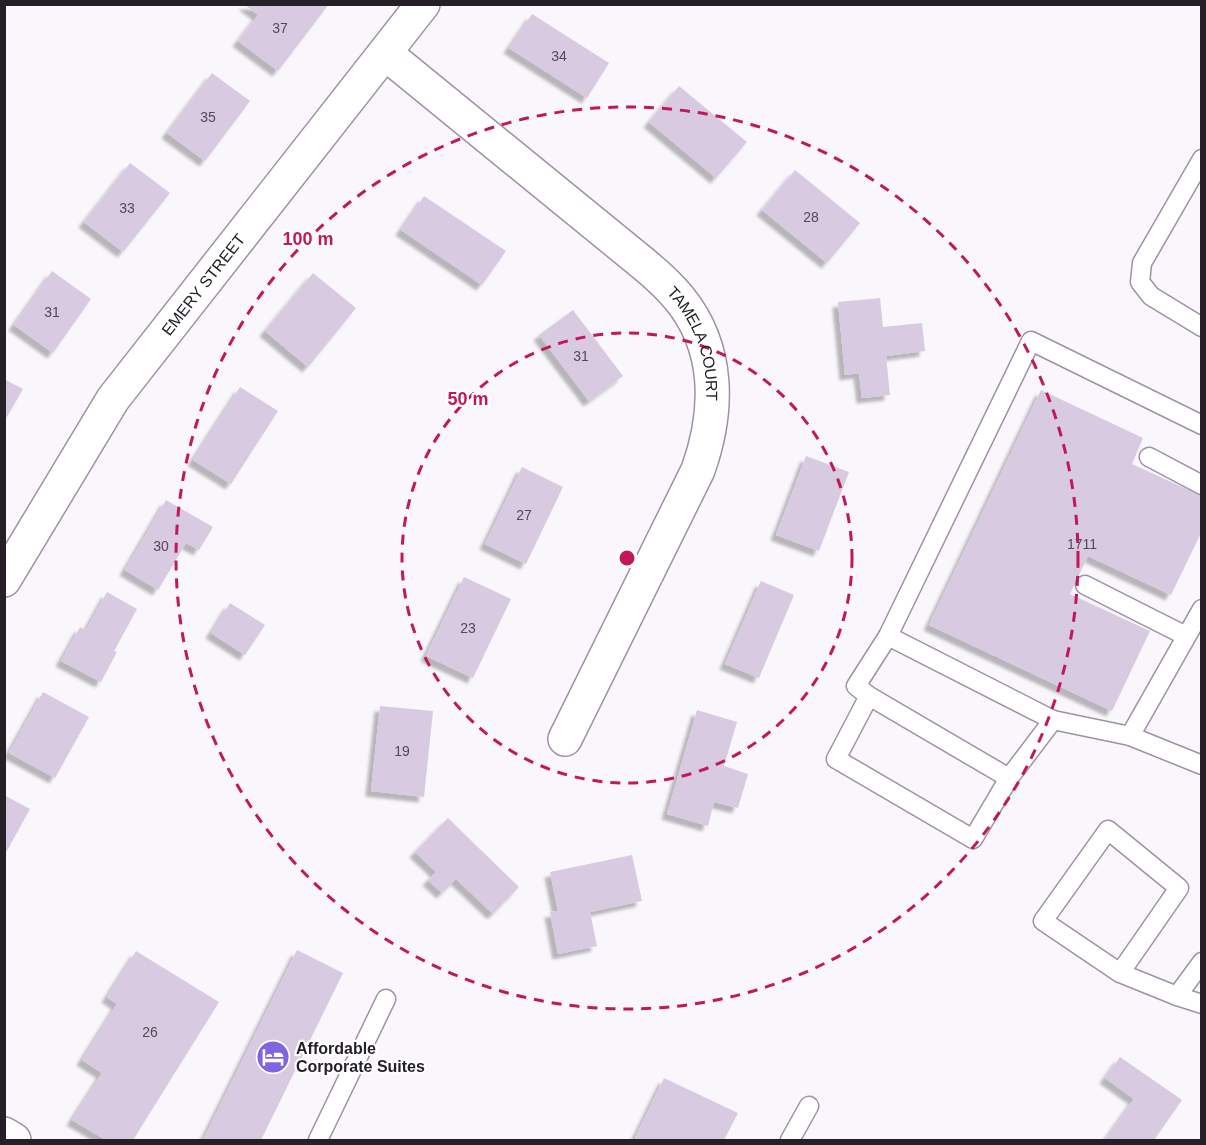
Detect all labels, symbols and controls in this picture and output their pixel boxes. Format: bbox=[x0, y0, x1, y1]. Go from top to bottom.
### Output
house number: 37 bbox=[272, 20, 288, 36]
house number: 34 bbox=[551, 48, 567, 64]
house number: 35 bbox=[200, 109, 216, 125]
house number: 33 bbox=[119, 200, 135, 216]
house number: 28 bbox=[803, 209, 819, 225]
text: 100 m bbox=[282, 229, 334, 249]
street label: EMERY STREET bbox=[158, 231, 248, 339]
street label: TAMELA COURT bbox=[664, 283, 720, 401]
house number: 31 bbox=[44, 304, 60, 320]
house number: 31 bbox=[573, 348, 589, 364]
text: 50 m bbox=[447, 389, 489, 409]
house number: 27 bbox=[516, 507, 532, 523]
house number: 1711 bbox=[1067, 536, 1097, 552]
house number: 30 bbox=[153, 538, 169, 554]
centre of rings bbox=[617, 548, 637, 568]
house number: 23 bbox=[460, 620, 476, 636]
house number: 19 bbox=[394, 743, 410, 759]
house number: 26 bbox=[142, 1024, 158, 1040]
hotel icon: Affordable Corporate Suites bbox=[255, 1039, 291, 1075]
place label: Affordable Corporate Suites bbox=[296, 1040, 425, 1075]

